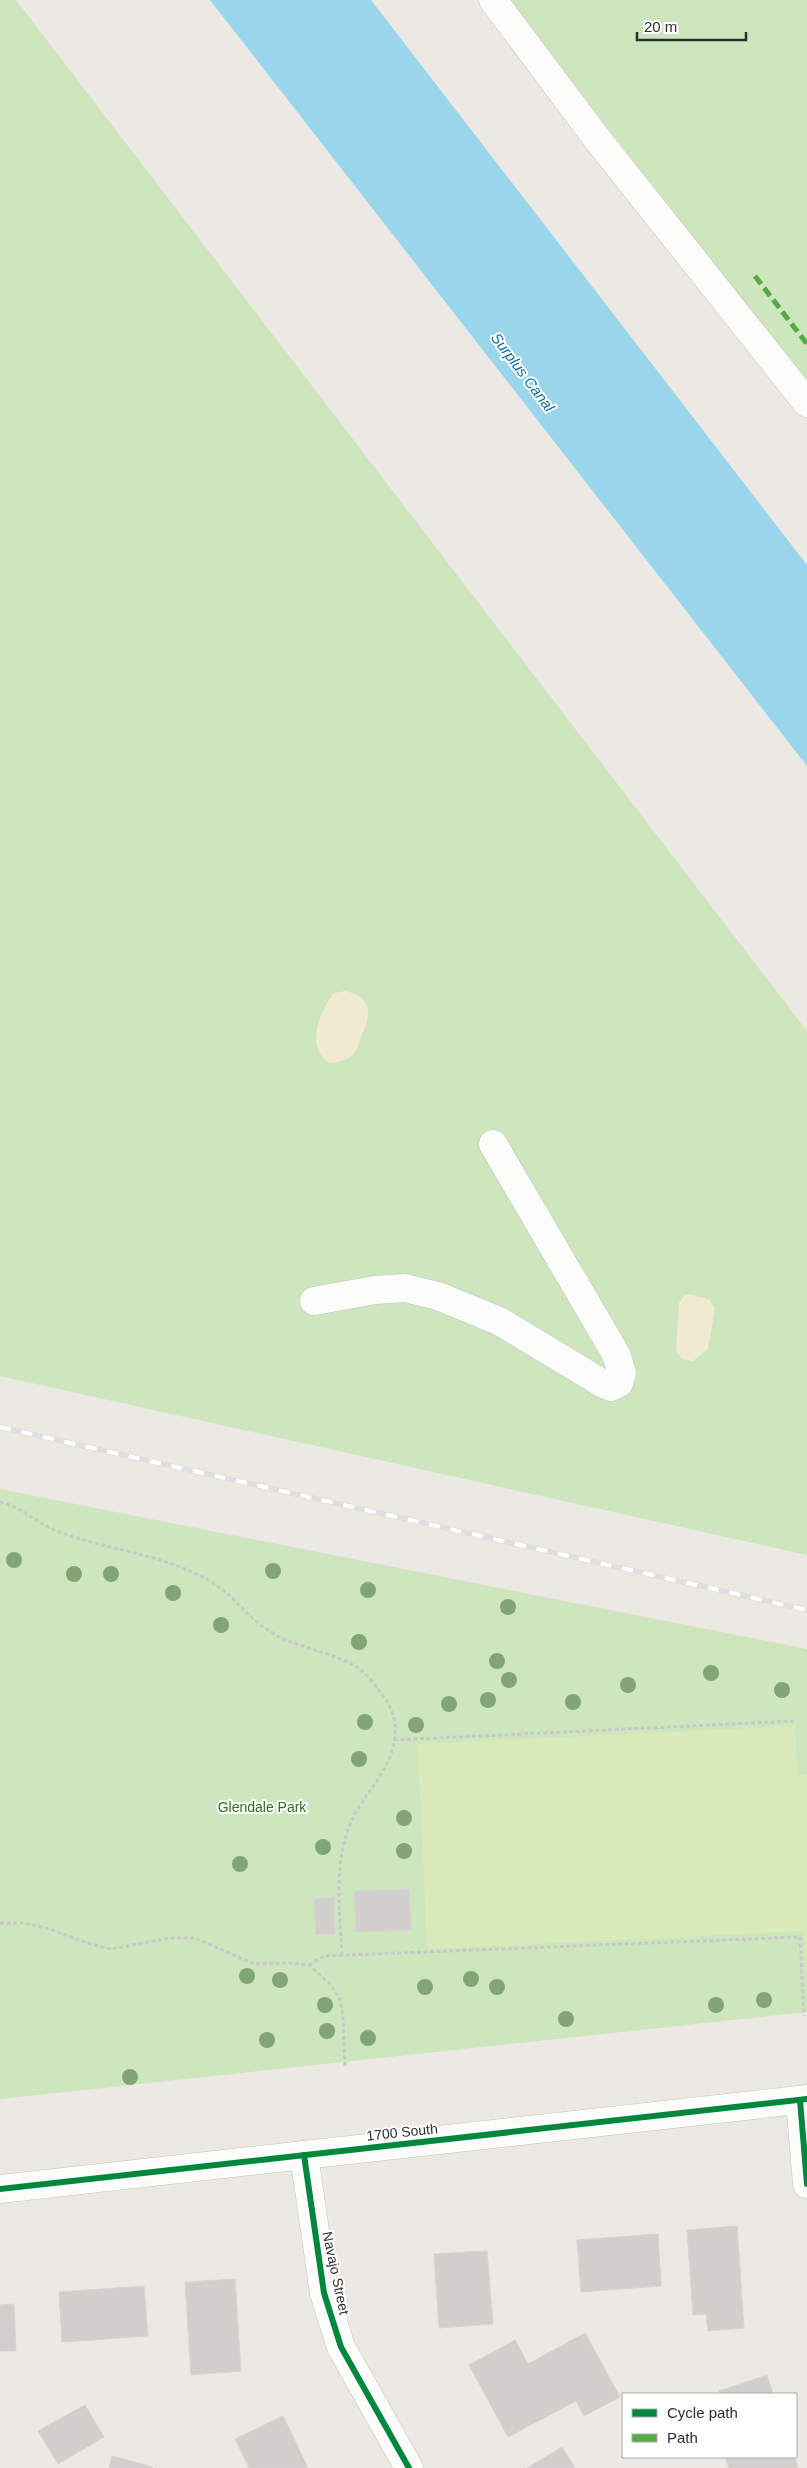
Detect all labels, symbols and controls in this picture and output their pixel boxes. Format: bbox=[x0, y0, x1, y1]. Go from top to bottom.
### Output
scale bar bbox=[637, 10, 746, 42]
text: 20 m bbox=[644, 18, 677, 35]
water label: Surplus Canal bbox=[488, 329, 559, 415]
park label: Glendale Park bbox=[218, 1799, 307, 1815]
street label: 1700 South bbox=[366, 2120, 438, 2144]
street label: Navajo Street bbox=[319, 2230, 353, 2316]
legend bbox=[622, 2393, 797, 2458]
text: Cycle path bbox=[667, 2404, 738, 2421]
text: Path bbox=[667, 2429, 698, 2446]

